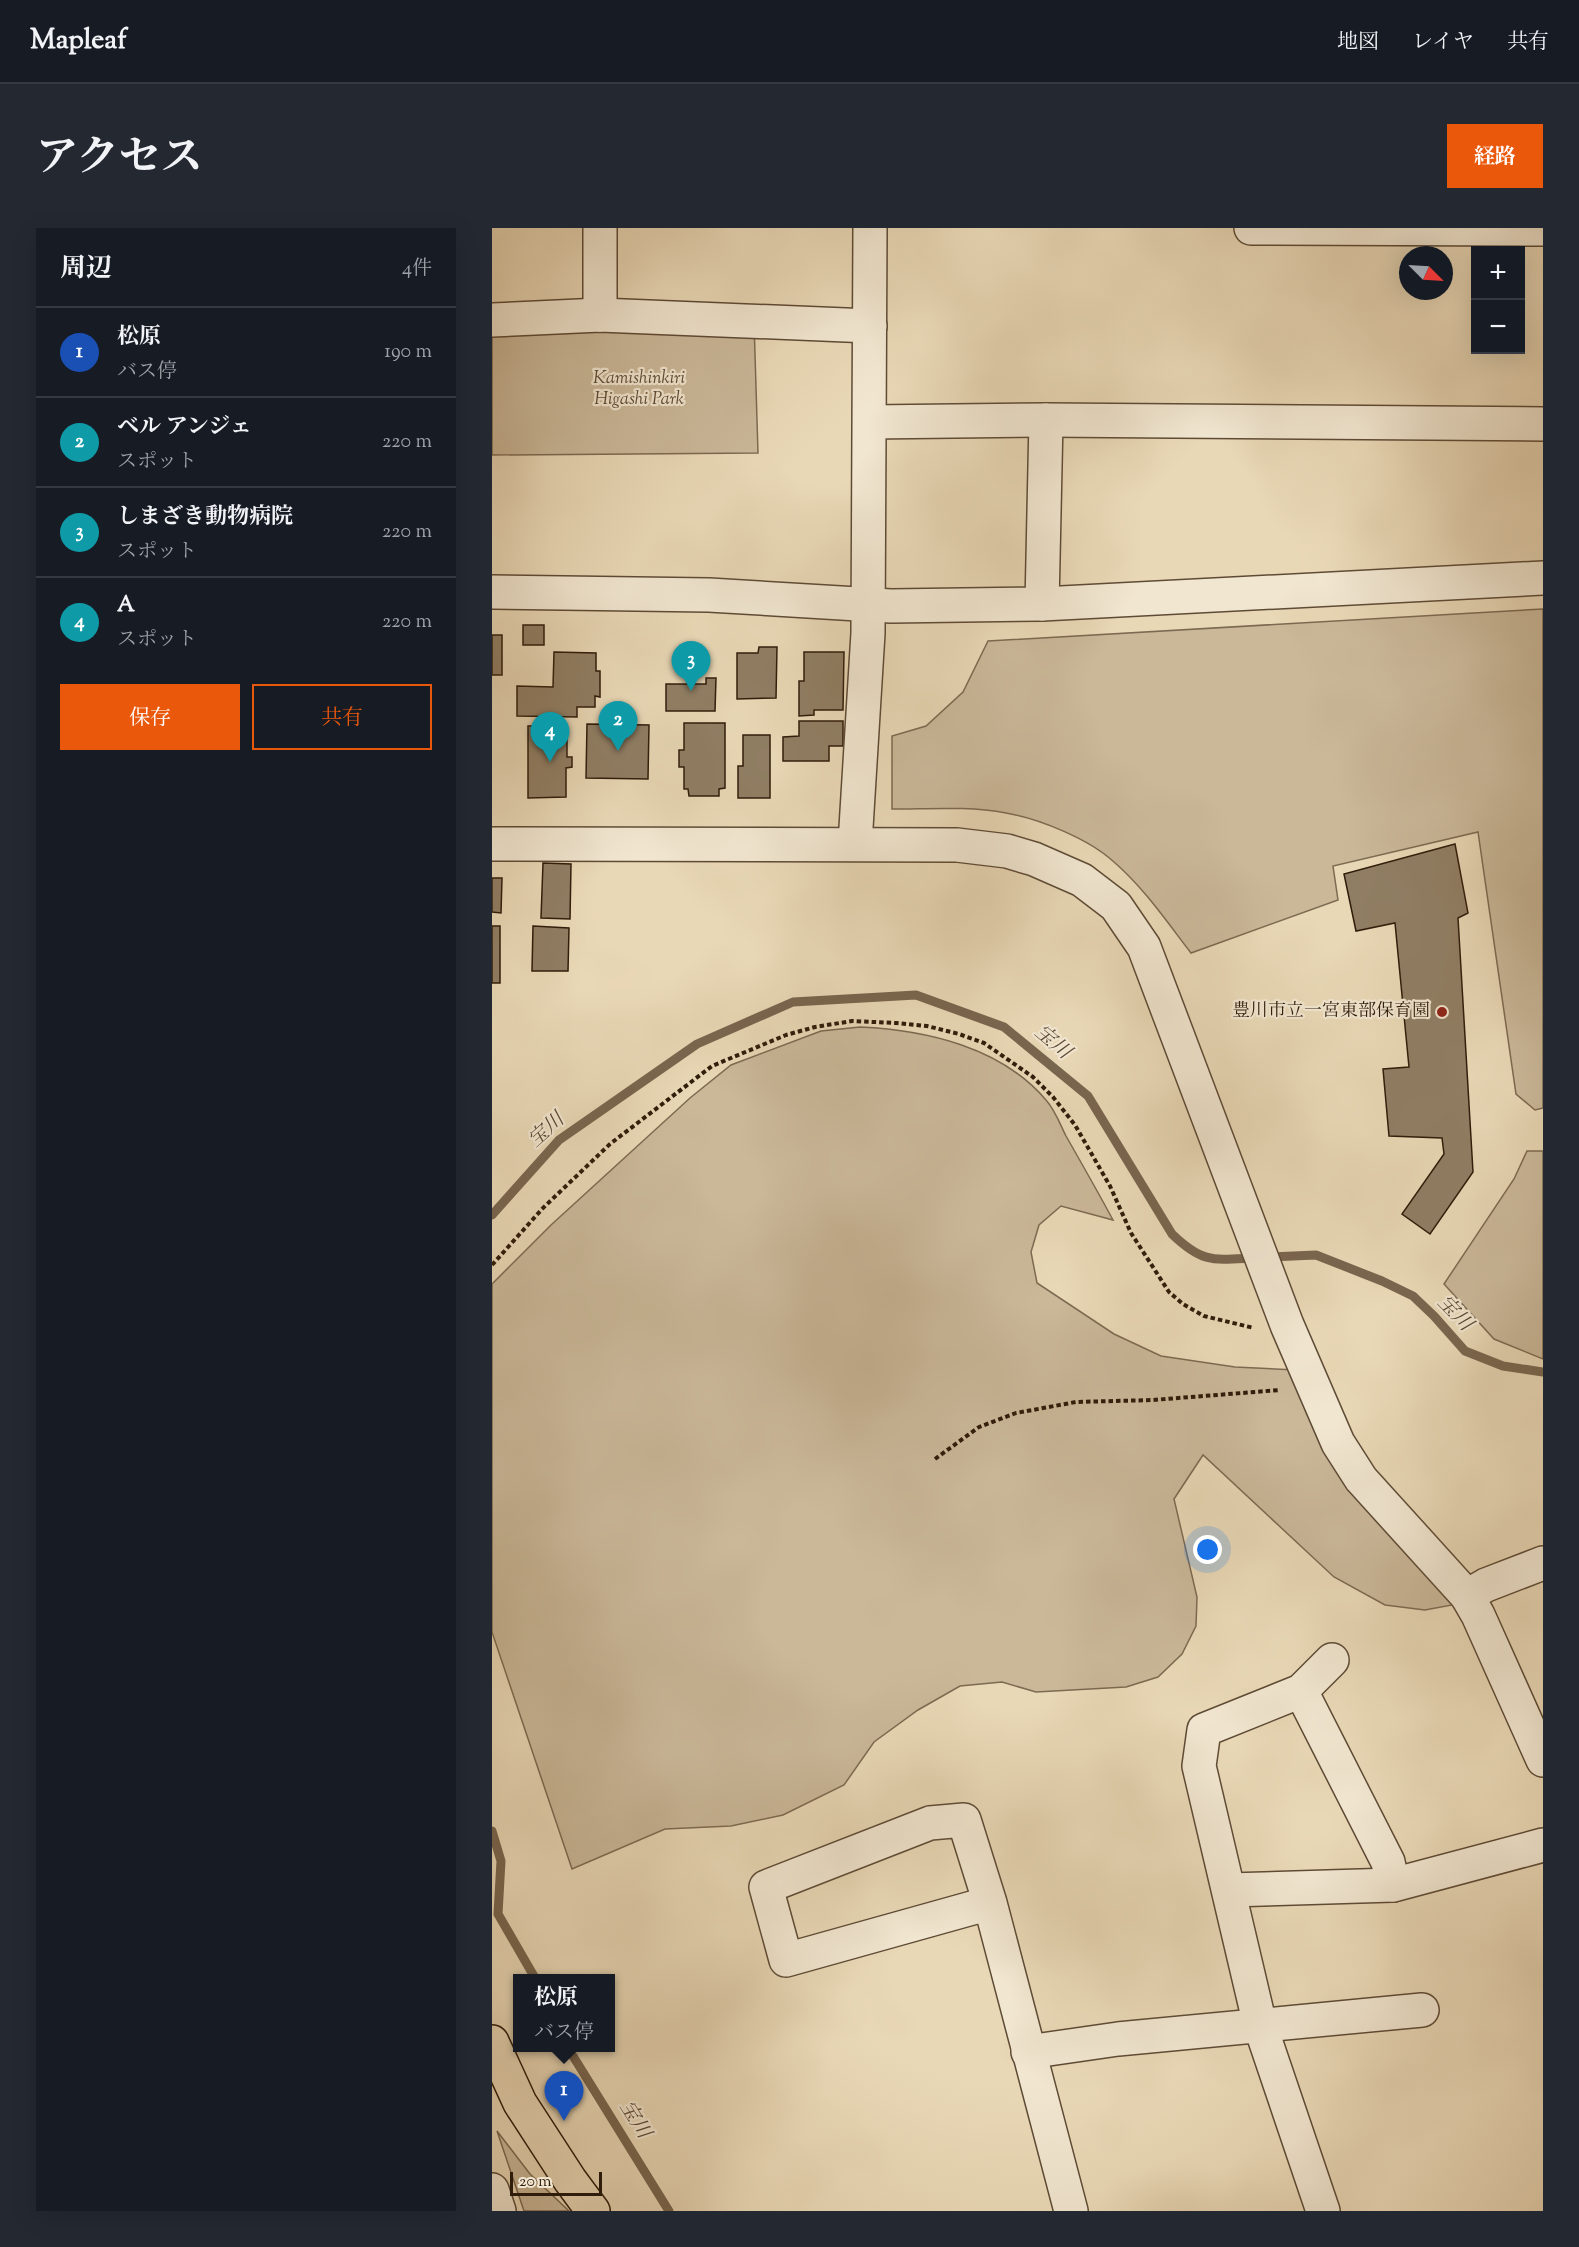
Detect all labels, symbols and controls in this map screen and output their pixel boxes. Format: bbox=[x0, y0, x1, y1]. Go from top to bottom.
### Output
text: Mapleaf bbox=[30, 21, 127, 61]
text: 地図 bbox=[1337, 28, 1379, 58]
text: レイヤ bbox=[1412, 28, 1474, 58]
text: 共有 bbox=[1507, 28, 1549, 58]
button: 経路 bbox=[1447, 124, 1543, 188]
text: アクセス bbox=[36, 130, 203, 190]
north arrow bbox=[1399, 246, 1453, 300]
map controls bbox=[1471, 246, 1525, 354]
button: + bbox=[1471, 246, 1525, 300]
text: 周辺 bbox=[60, 251, 112, 288]
text: 4件 bbox=[402, 255, 432, 284]
button: − bbox=[1471, 300, 1525, 354]
text: 松原 bbox=[117, 322, 161, 354]
text: 1 bbox=[76, 338, 83, 367]
text: 190 m bbox=[384, 338, 432, 367]
text: バス停 bbox=[117, 358, 177, 387]
park label: Kamishinkiri Higashi Park bbox=[593, 366, 685, 413]
text: ベル アンジェ bbox=[117, 412, 252, 444]
text: 2 bbox=[75, 428, 84, 457]
text: 220 m bbox=[382, 428, 432, 457]
text: スポット bbox=[117, 448, 197, 477]
text: しまざき動物病院 bbox=[117, 502, 293, 534]
text: 3 bbox=[75, 518, 84, 547]
text: 220 m bbox=[382, 518, 432, 547]
text: スポット bbox=[117, 538, 197, 567]
text: A bbox=[117, 590, 135, 622]
text: 4 bbox=[74, 608, 85, 637]
text: 220 m bbox=[382, 608, 432, 637]
text: スポット bbox=[117, 626, 197, 655]
pin: 3 bbox=[672, 642, 710, 691]
button: 保存 bbox=[60, 684, 240, 750]
button: 共有 bbox=[252, 684, 432, 750]
pin: 2 bbox=[598, 702, 638, 751]
pin: 4 bbox=[530, 712, 570, 762]
place label: 豊川市立一宮東部保育園 bbox=[1232, 999, 1430, 1025]
marker: 豊川市立一宮東部保育園 bbox=[1435, 1005, 1449, 1019]
water label: 宝川 bbox=[1027, 1019, 1078, 1068]
water label: 宝川 bbox=[522, 1106, 573, 1155]
water label: 宝川 bbox=[1430, 1290, 1480, 1340]
your location bbox=[1193, 1535, 1222, 1564]
popup bbox=[513, 1974, 615, 2052]
text: 松原 bbox=[534, 1983, 578, 2015]
text: バス停 bbox=[534, 2019, 594, 2048]
pin: 1 bbox=[544, 2072, 584, 2121]
water label: 宝川 bbox=[611, 2095, 658, 2146]
scale bar bbox=[510, 2169, 602, 2196]
text: 20 m bbox=[519, 2171, 552, 2194]

